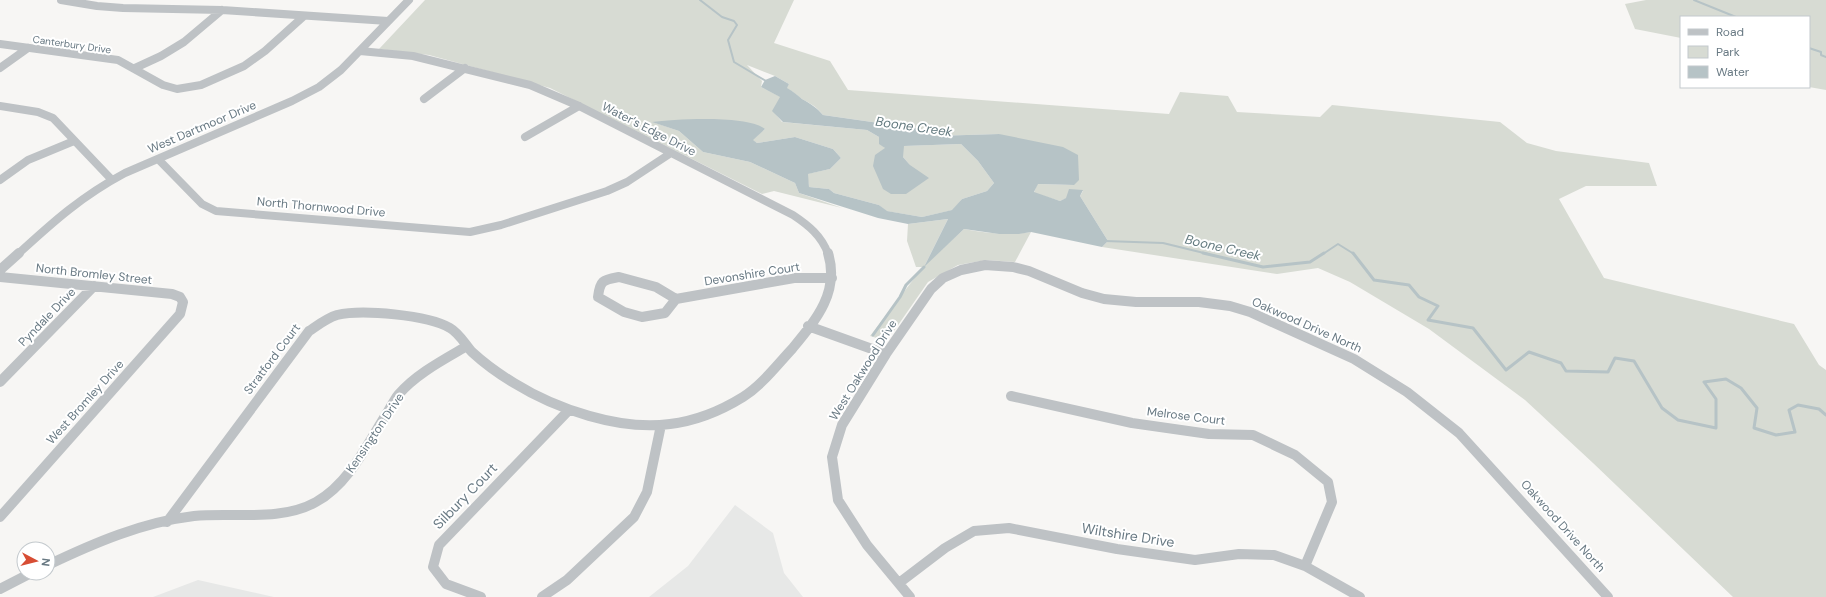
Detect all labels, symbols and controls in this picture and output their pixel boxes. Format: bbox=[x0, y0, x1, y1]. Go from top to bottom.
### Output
legend bbox=[1680, 16, 1810, 88]
text: Road bbox=[1716, 24, 1744, 40]
street label: Canterbury Drive bbox=[32, 33, 112, 56]
text: Park bbox=[1716, 44, 1740, 60]
text: Water bbox=[1716, 64, 1750, 80]
street label: West Dartmoor Drive bbox=[145, 97, 259, 157]
street label: Water’s Edge Drive bbox=[599, 98, 699, 160]
water label: Boone Creek bbox=[874, 113, 954, 140]
street label: North Thornwood Drive bbox=[256, 193, 386, 221]
water label: Boone Creek bbox=[1183, 231, 1263, 265]
street label: Devonshire Court bbox=[703, 258, 801, 289]
street label: North Bromley Street bbox=[35, 260, 153, 288]
street label: Pyndale Drive bbox=[15, 284, 79, 350]
street label: Oakwood Drive North bbox=[1249, 294, 1365, 357]
street label: West Oakwood Drive bbox=[826, 317, 901, 423]
street label: Stratford Court bbox=[240, 320, 304, 398]
street label: West Bromley Drive bbox=[43, 356, 127, 448]
street label: Kensington Drive bbox=[342, 390, 408, 476]
street label: Melrose Court bbox=[1146, 403, 1226, 429]
street label: Silbury Court bbox=[429, 459, 501, 533]
street label: Oakwood Drive North bbox=[1517, 476, 1609, 576]
street label: Wiltshire Drive bbox=[1080, 519, 1176, 551]
north arrow bbox=[16, 541, 56, 581]
text: N bbox=[38, 557, 53, 567]

